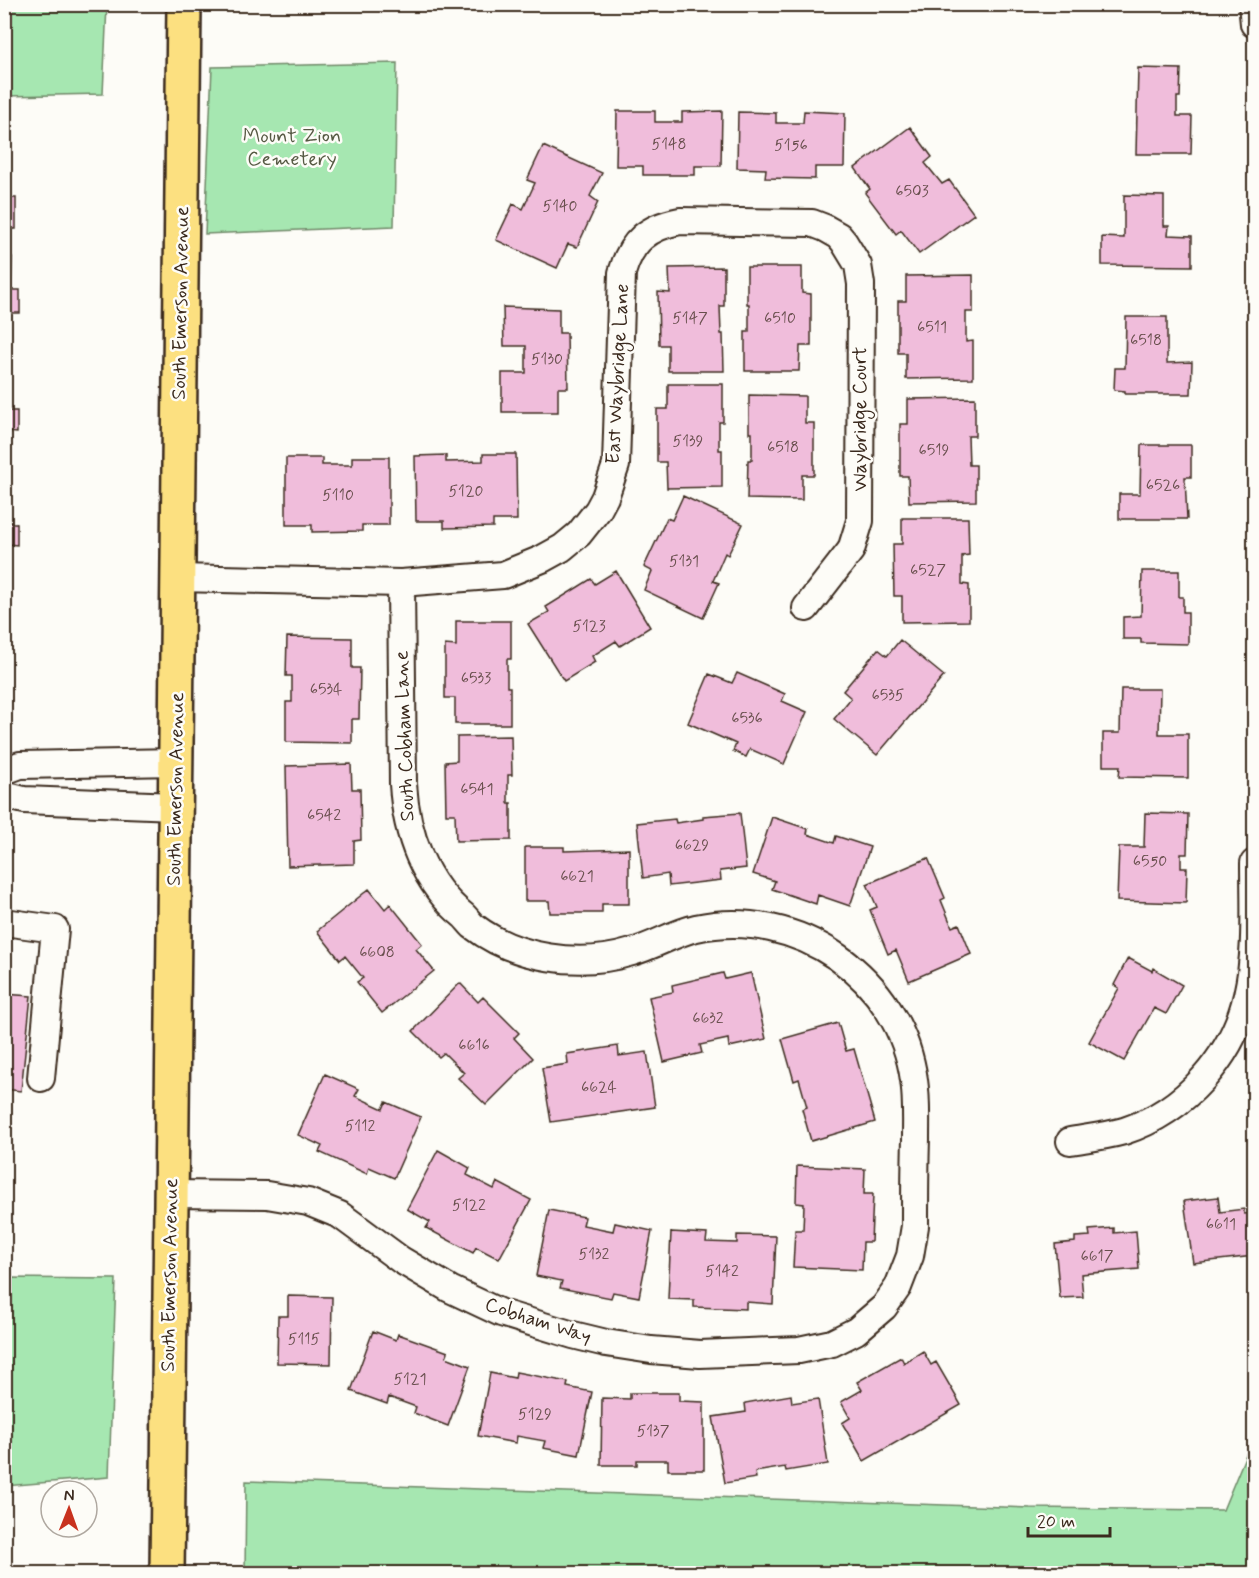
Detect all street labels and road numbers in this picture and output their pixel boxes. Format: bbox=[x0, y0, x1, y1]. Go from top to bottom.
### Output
street label: South Emerson Avenue bbox=[166, 206, 196, 400]
street label: East Waybridge Lane bbox=[600, 283, 637, 465]
street label: Waybridge Court bbox=[847, 346, 875, 492]
street label: South Cobham Lane bbox=[389, 650, 421, 822]
street label: South Emerson Avenue bbox=[161, 692, 191, 886]
street label: South Emerson Avenue bbox=[155, 1178, 185, 1372]
street label: Cobham Way bbox=[481, 1291, 595, 1351]

